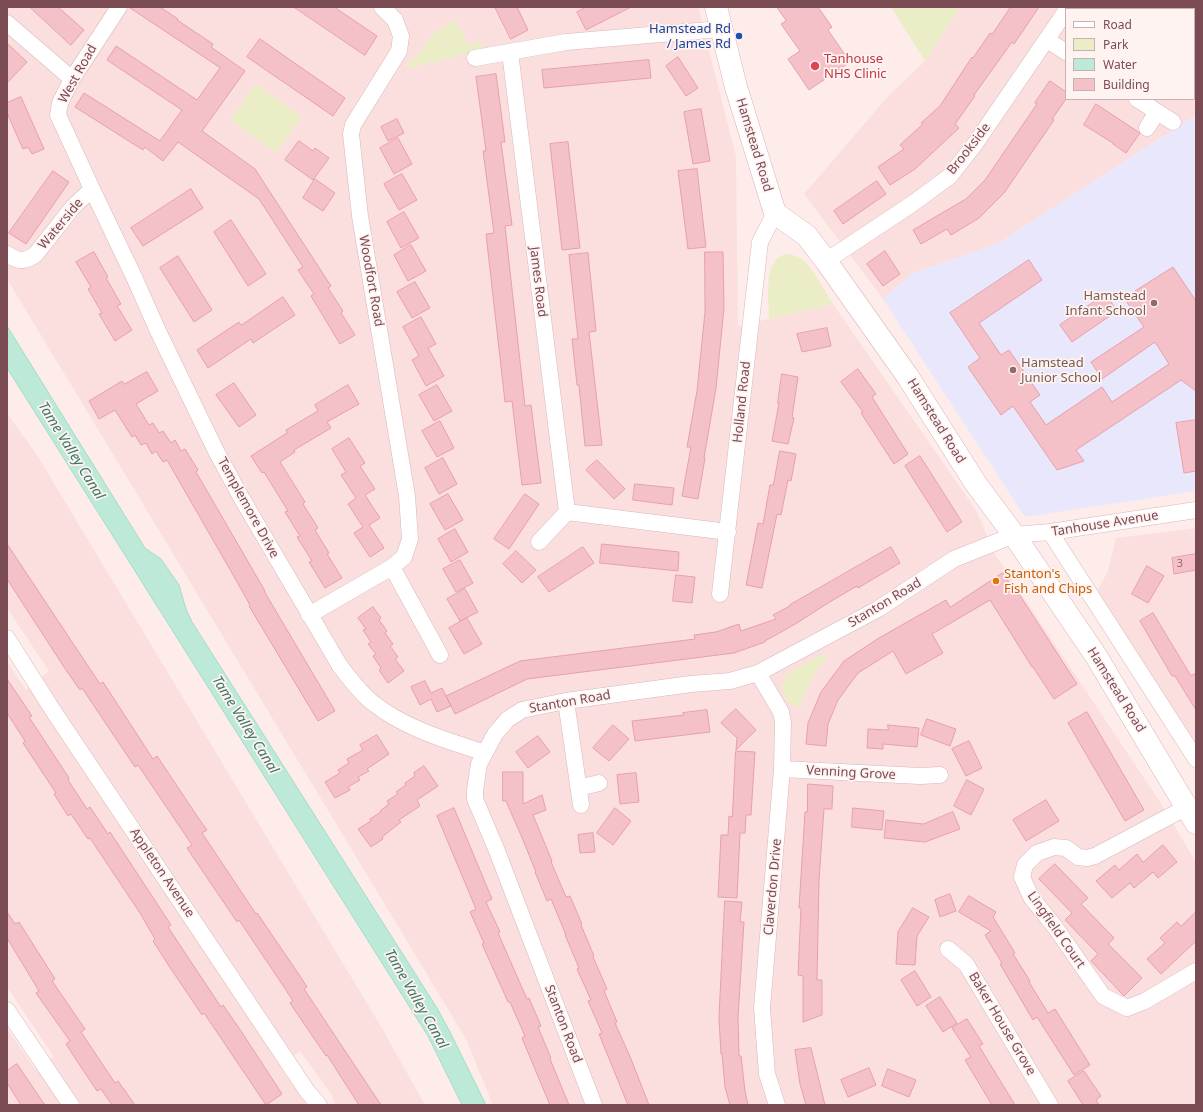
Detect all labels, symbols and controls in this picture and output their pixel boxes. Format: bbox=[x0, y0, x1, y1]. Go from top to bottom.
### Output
legend bbox=[1065, 8, 1195, 100]
text: Road bbox=[1103, 16, 1132, 33]
place label: Hamstead Rd / James Rd bbox=[649, 21, 731, 52]
marker: Hamstead Rd / James Rd bbox=[734, 31, 744, 41]
text: Park bbox=[1103, 36, 1128, 53]
street label: West Road bbox=[55, 42, 101, 106]
place label: Tanhouse NHS Clinic bbox=[824, 51, 887, 82]
text: Water bbox=[1103, 56, 1137, 73]
marker: Tanhouse NHS Clinic bbox=[809, 60, 821, 72]
text: Building bbox=[1103, 76, 1150, 93]
street label: Hamstead Road bbox=[732, 96, 776, 194]
street label: Brookside bbox=[944, 120, 994, 178]
street label: Waterside bbox=[35, 195, 87, 253]
street label: Woodfort Road bbox=[355, 234, 387, 328]
street label: James Road bbox=[526, 246, 550, 318]
place label: Hamstead Infant School bbox=[1065, 288, 1146, 319]
marker: Hamstead Infant School bbox=[1149, 298, 1159, 308]
place label: Hamstead Junior School bbox=[1021, 355, 1101, 386]
street label: Holland Road bbox=[730, 360, 754, 444]
marker: Hamstead Junior School bbox=[1008, 365, 1018, 375]
street label: Hamstead Road bbox=[904, 376, 968, 466]
water label: Tame Valley Canal bbox=[34, 399, 108, 503]
street label: Templemore Drive bbox=[214, 455, 282, 561]
street label: Tanhouse Avenue bbox=[1050, 508, 1160, 540]
house number: 3 bbox=[1177, 557, 1183, 571]
place label: Stanton's Fish and Chips bbox=[1004, 566, 1092, 597]
street label: Stanton Road bbox=[846, 575, 924, 631]
marker: Stanton's Fish and Chips bbox=[991, 576, 1001, 586]
street label: Hamstead Road bbox=[1084, 645, 1148, 735]
water label: Tame Valley Canal bbox=[208, 673, 282, 777]
street label: Stanton Road bbox=[528, 687, 612, 717]
street label: Venning Grove bbox=[806, 763, 896, 783]
street label: Appleton Avenue bbox=[126, 825, 198, 921]
street label: Claverdon Drive bbox=[761, 838, 785, 936]
street label: Lingfield Court bbox=[1024, 889, 1088, 971]
water label: Tame Valley Canal bbox=[381, 946, 451, 1052]
street label: Baker House Grove bbox=[965, 970, 1039, 1078]
street label: Stanton Road bbox=[541, 983, 585, 1065]

